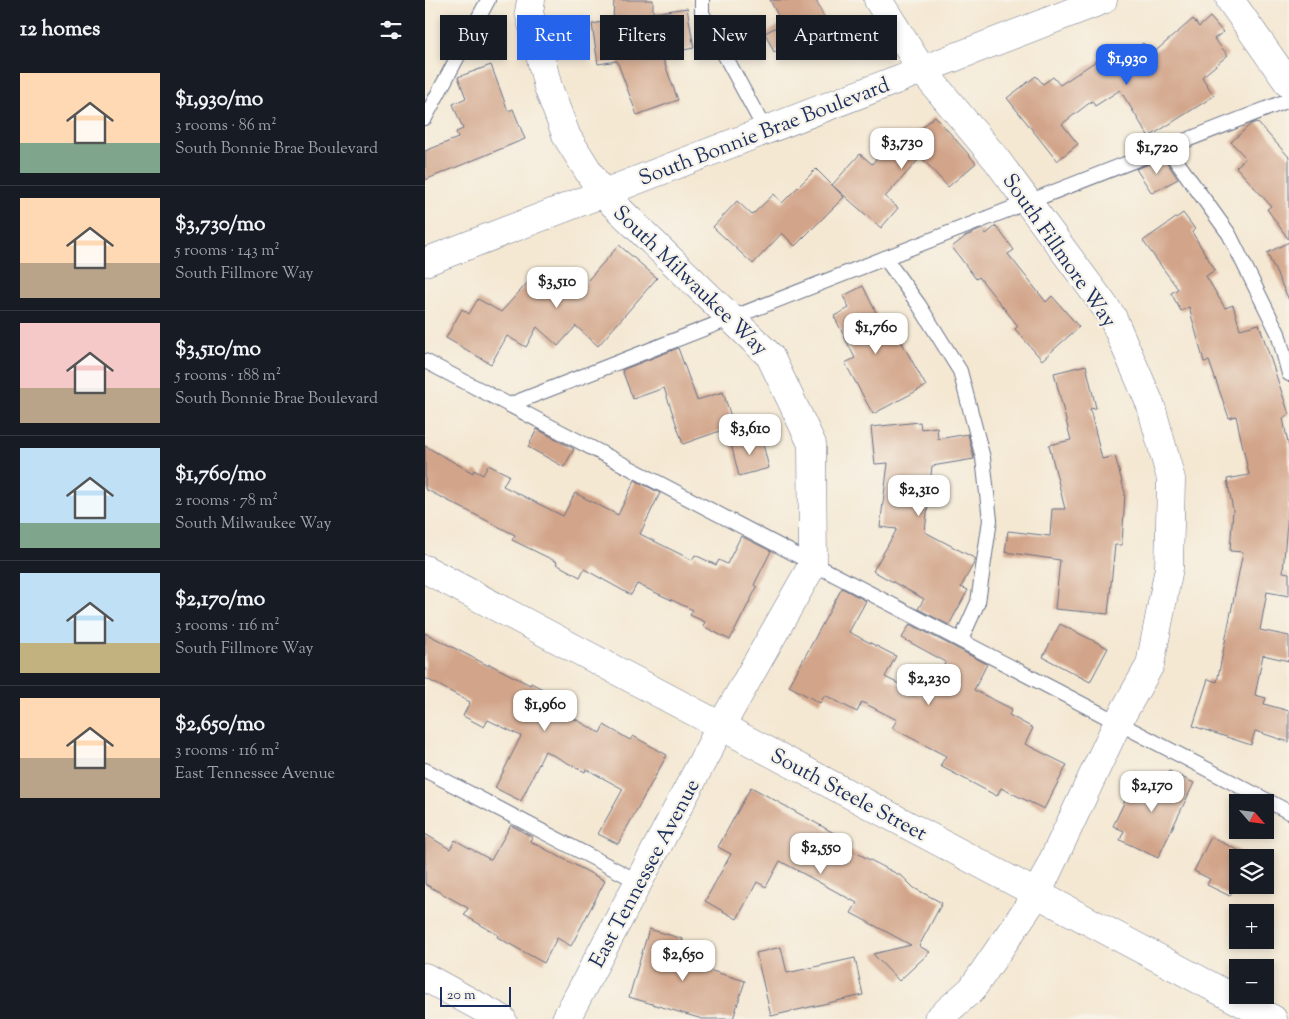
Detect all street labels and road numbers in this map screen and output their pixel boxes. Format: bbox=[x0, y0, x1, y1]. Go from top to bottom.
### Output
street label: South Bonnie Brae Boulevard bbox=[635, 71, 895, 195]
street label: South Fillmore Way bbox=[994, 168, 1123, 335]
street label: South Milwaukee Way bbox=[605, 199, 774, 364]
street label: South Steele Street bbox=[764, 742, 932, 850]
street label: East Tennessee Avenue bbox=[583, 774, 708, 974]

